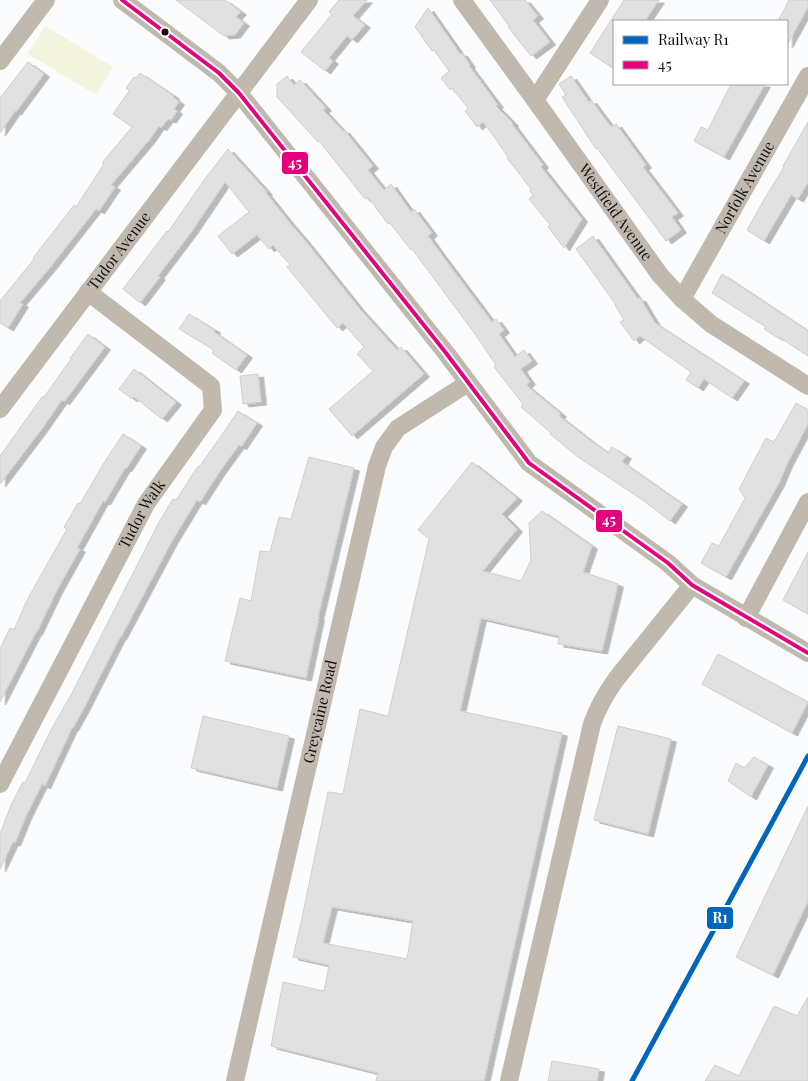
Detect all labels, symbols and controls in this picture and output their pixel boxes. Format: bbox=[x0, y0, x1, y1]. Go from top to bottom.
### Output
legend bbox=[613, 20, 788, 85]
unlabelled marker bbox=[160, 27, 170, 37]
text: Railway R1 bbox=[658, 29, 729, 49]
text: 45 bbox=[658, 54, 672, 74]
street label: Norfolk Avenue bbox=[710, 137, 778, 237]
line badge: 45 bbox=[281, 151, 309, 175]
text: 45 bbox=[288, 153, 302, 172]
street label: Westfield Avenue bbox=[574, 159, 658, 264]
street label: Tudor Avenue bbox=[83, 207, 155, 294]
street label: Tudor Walk bbox=[114, 475, 170, 552]
line badge: 45 bbox=[595, 509, 623, 533]
text: 45 bbox=[602, 510, 616, 529]
street label: Greycaine Road bbox=[298, 658, 341, 765]
line badge: R1 bbox=[706, 906, 734, 930]
text: R1 bbox=[712, 908, 728, 927]

